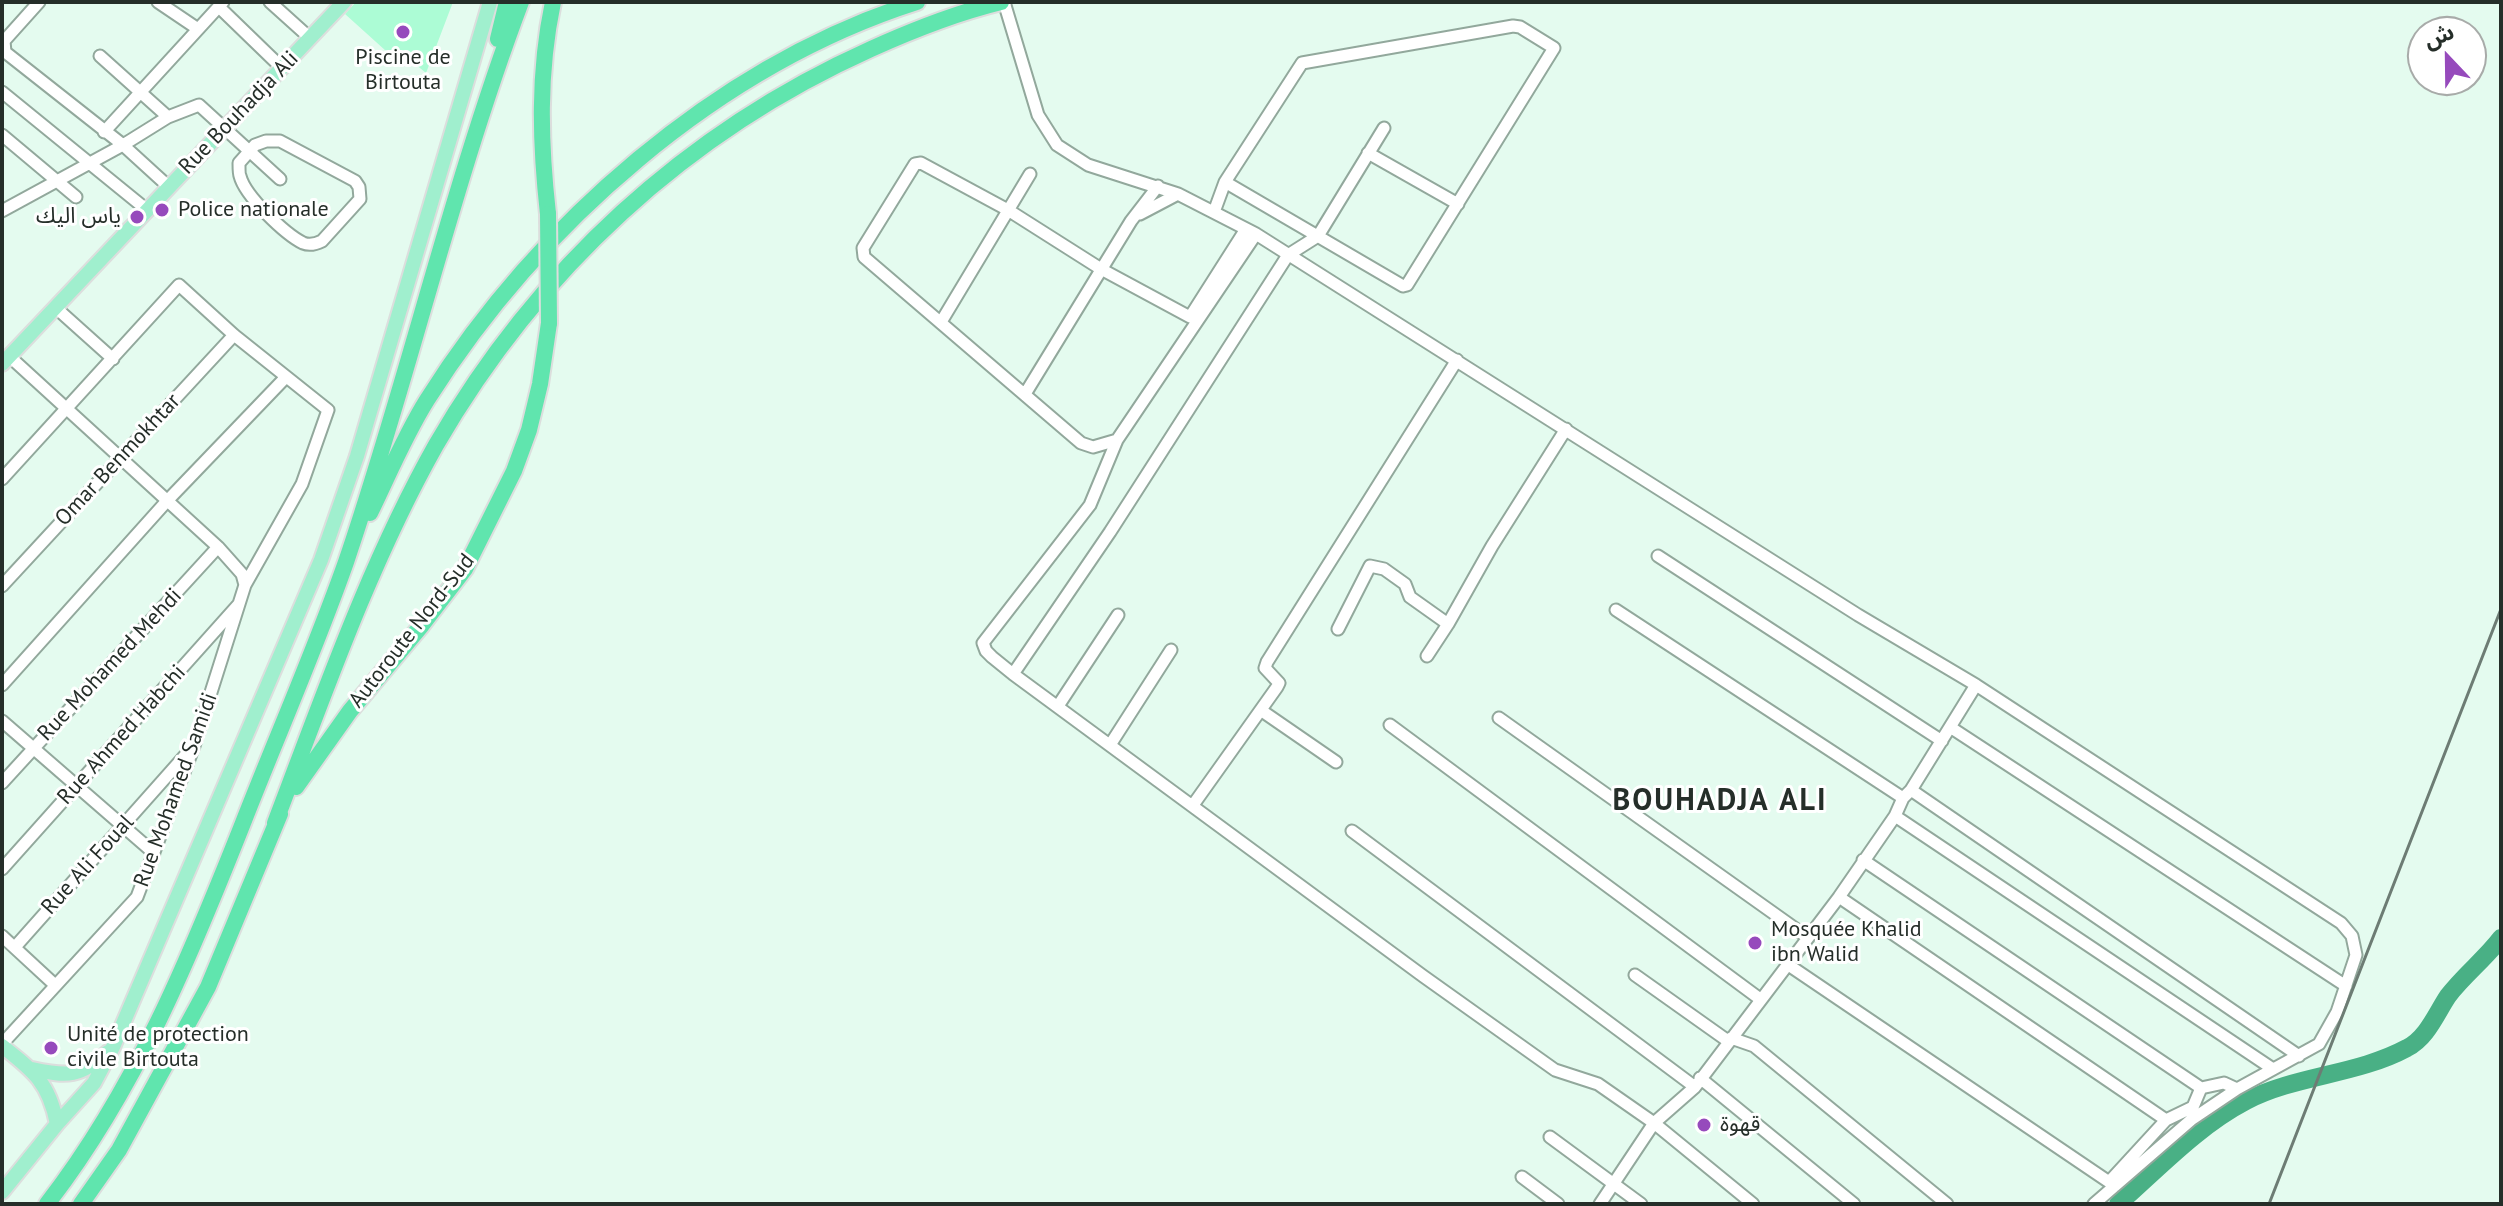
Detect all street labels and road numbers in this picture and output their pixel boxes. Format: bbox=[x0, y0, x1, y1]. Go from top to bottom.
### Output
street label: Rue Bouhadja Ali bbox=[174, 46, 304, 180]
street label: Omar Benmokhtar bbox=[50, 388, 186, 532]
street label: Autoroute Nord-Sud bbox=[344, 549, 480, 713]
street label: Rue Mohamed Mehdi bbox=[32, 583, 188, 747]
street label: Rue Ahmed Habchi bbox=[52, 660, 192, 810]
street label: Rue Mohamed Samidi bbox=[129, 689, 223, 891]
street label: Rue Ali Foual bbox=[36, 810, 140, 920]

